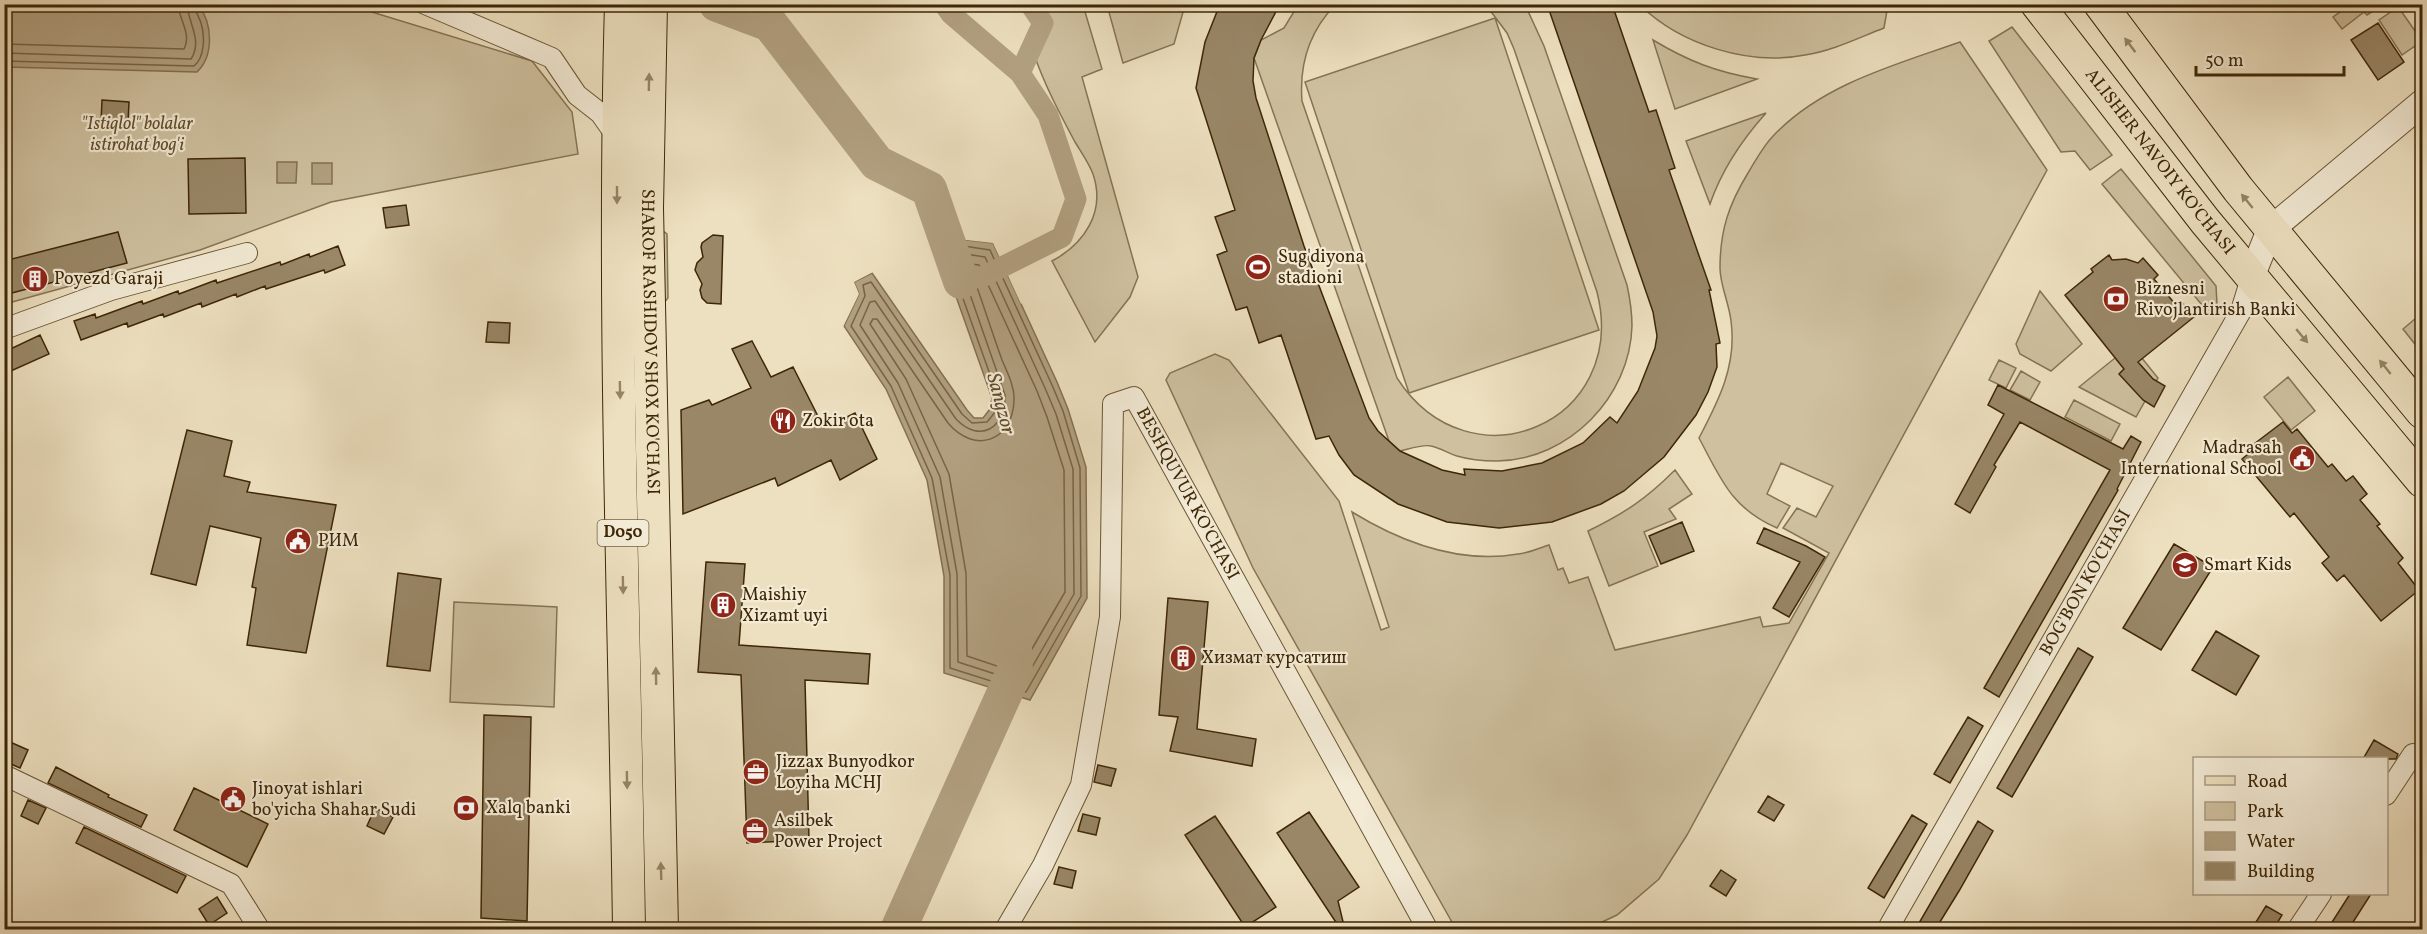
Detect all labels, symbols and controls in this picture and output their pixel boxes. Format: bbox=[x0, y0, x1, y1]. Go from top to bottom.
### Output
one-way arrow bbox=[2124, 37, 2137, 53]
scale bar bbox=[2196, 39, 2344, 77]
text: 50 m bbox=[2205, 49, 2244, 74]
street label: ALISHER NAVOIY KO'CHASI bbox=[2079, 63, 2241, 260]
one-way arrow bbox=[644, 72, 654, 91]
park label: "Istiqlol" bolalar istirohat bog'i bbox=[81, 112, 193, 158]
one-way arrow bbox=[612, 186, 622, 205]
street label: SHAROF RASHIDOV SHOX KO'CHASI bbox=[634, 189, 665, 495]
one-way arrow bbox=[2241, 193, 2254, 209]
place label: Sug'diyona stadioni bbox=[1278, 245, 1365, 291]
sports icon: Sug'diyona stadioni bbox=[1243, 252, 1273, 282]
building icon: Poyezd Garaji bbox=[20, 264, 50, 294]
place label: Poyezd Garaji bbox=[54, 267, 164, 292]
place label: Biznesni Rivojlantirish Banki bbox=[2136, 277, 2296, 323]
bank icon: Biznesni Rivojlantirish Banki bbox=[2101, 284, 2131, 314]
one-way arrow bbox=[2296, 328, 2309, 344]
one-way arrow bbox=[2379, 359, 2392, 375]
water label: Sangzor bbox=[978, 370, 1022, 438]
one-way arrow bbox=[615, 381, 625, 400]
street label: BESHQUVUR KO'CHASI bbox=[1130, 403, 1245, 585]
restaurant icon: Zokir ota bbox=[768, 406, 798, 436]
place label: Zokir ota bbox=[802, 409, 874, 434]
place label: Madrasah International School bbox=[2121, 436, 2282, 482]
public building icon: Madrasah International School bbox=[2287, 443, 2317, 473]
street label: BOG'BON KO'CHASI bbox=[2034, 505, 2137, 660]
road number: D050 bbox=[598, 520, 648, 546]
public building icon: РИМ bbox=[283, 526, 313, 556]
place label: РИМ bbox=[318, 529, 359, 554]
school or university icon: Smart Kids bbox=[2170, 550, 2200, 580]
place label: Smart Kids bbox=[2204, 553, 2292, 578]
one-way arrow bbox=[618, 576, 628, 595]
place label: Maishiy Xizamt uyi bbox=[742, 583, 828, 629]
building icon: Maishiy Xizamt uyi bbox=[708, 590, 738, 620]
building icon: Хизмат курсатиш bbox=[1168, 643, 1198, 673]
place label: Хизмат курсатиш bbox=[1202, 646, 1347, 671]
one-way arrow bbox=[651, 667, 661, 686]
place label: Jizzax Bunyodkor Loyiha MCHJ bbox=[776, 750, 915, 796]
office icon: Jizzax Bunyodkor Loyiha MCHJ bbox=[741, 757, 771, 787]
legend bbox=[2193, 757, 2388, 895]
text: Road bbox=[2247, 770, 2288, 795]
one-way arrow bbox=[622, 771, 632, 790]
place label: Jinoyat ishlari bo'yicha Shahar Sudi bbox=[252, 777, 416, 823]
public building icon: Jinoyat ishlari bo'yicha Shahar Sudi bbox=[218, 784, 248, 814]
bank icon: Xalq banki bbox=[451, 793, 481, 823]
place label: Xalq banki bbox=[486, 796, 571, 821]
text: Park bbox=[2247, 800, 2284, 825]
place label: Asilbek Power Project bbox=[774, 809, 883, 855]
office icon: Asilbek Power Project bbox=[740, 816, 770, 846]
text: Water bbox=[2247, 830, 2295, 855]
text: Building bbox=[2247, 860, 2315, 885]
one-way arrow bbox=[656, 862, 666, 881]

